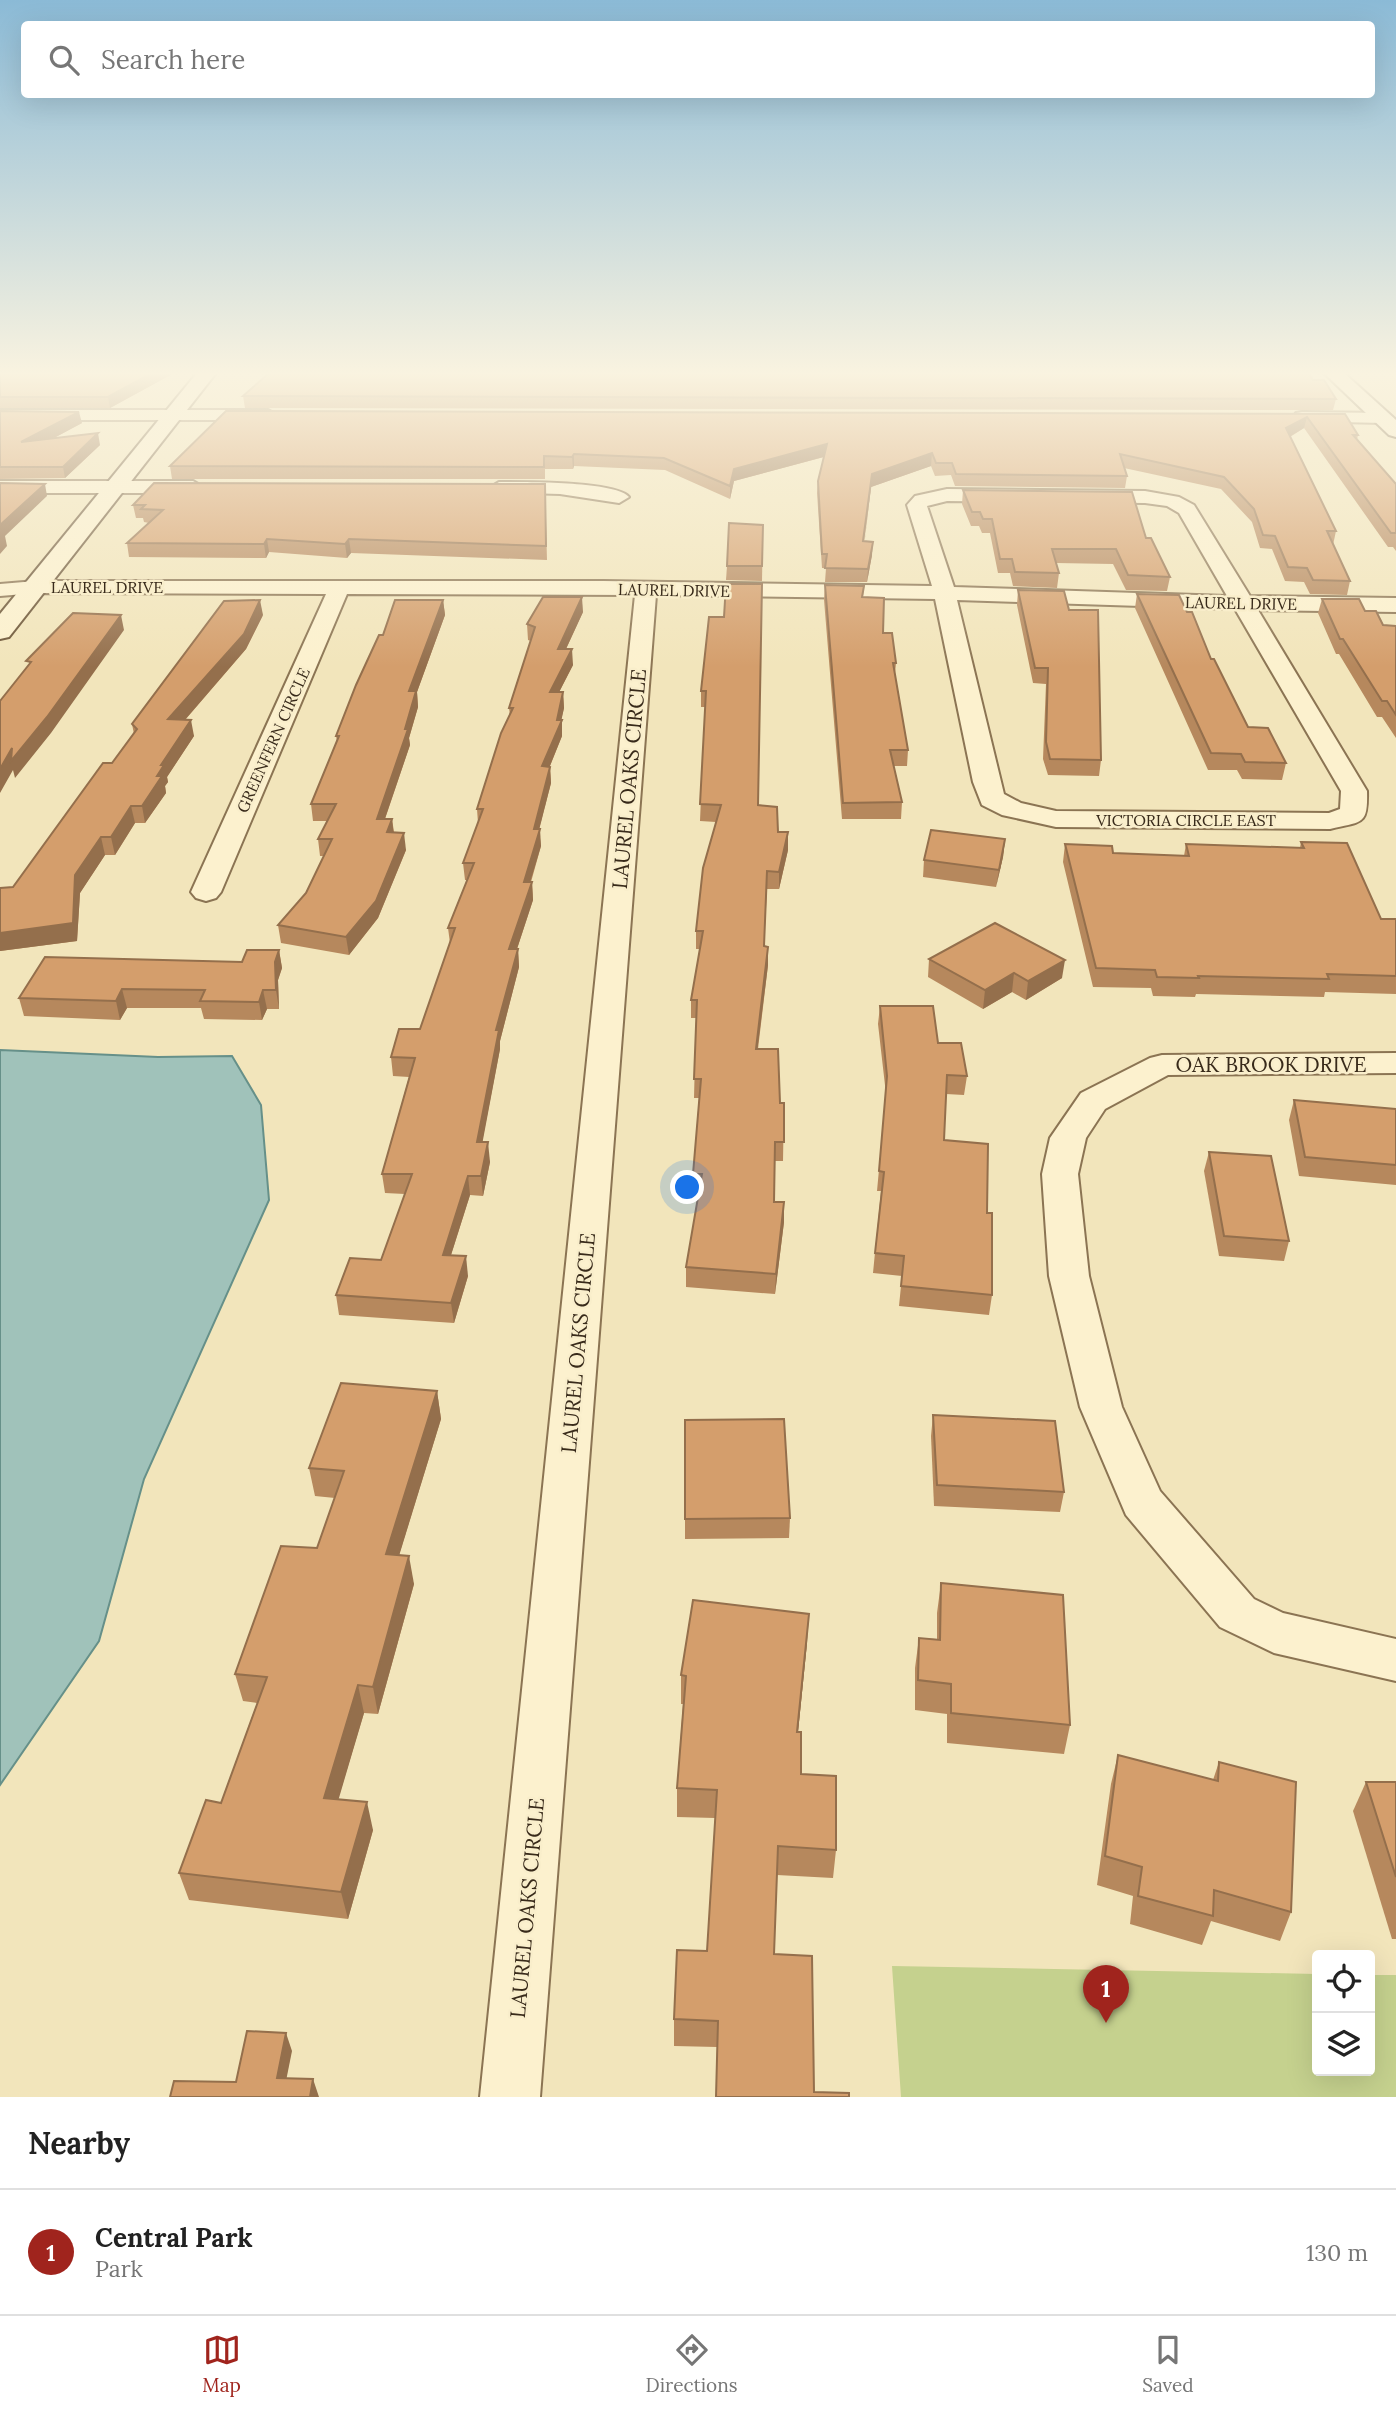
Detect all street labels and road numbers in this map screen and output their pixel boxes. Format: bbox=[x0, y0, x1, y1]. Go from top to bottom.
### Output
street label: LAUREL DRIVE bbox=[51, 577, 163, 597]
street label: LAUREL DRIVE bbox=[618, 579, 730, 601]
street label: LAUREL DRIVE bbox=[1185, 592, 1297, 614]
street label: GREENFERN CIRCLE bbox=[232, 664, 314, 816]
street label: LAUREL OAKS CIRCLE bbox=[606, 668, 652, 890]
street label: VICTORIA CIRCLE EAST bbox=[1095, 810, 1276, 830]
street label: OAK BROOK DRIVE bbox=[1176, 1051, 1366, 1078]
street label: LAUREL OAKS CIRCLE bbox=[555, 1232, 601, 1454]
street label: LAUREL OAKS CIRCLE bbox=[504, 1797, 550, 2019]

